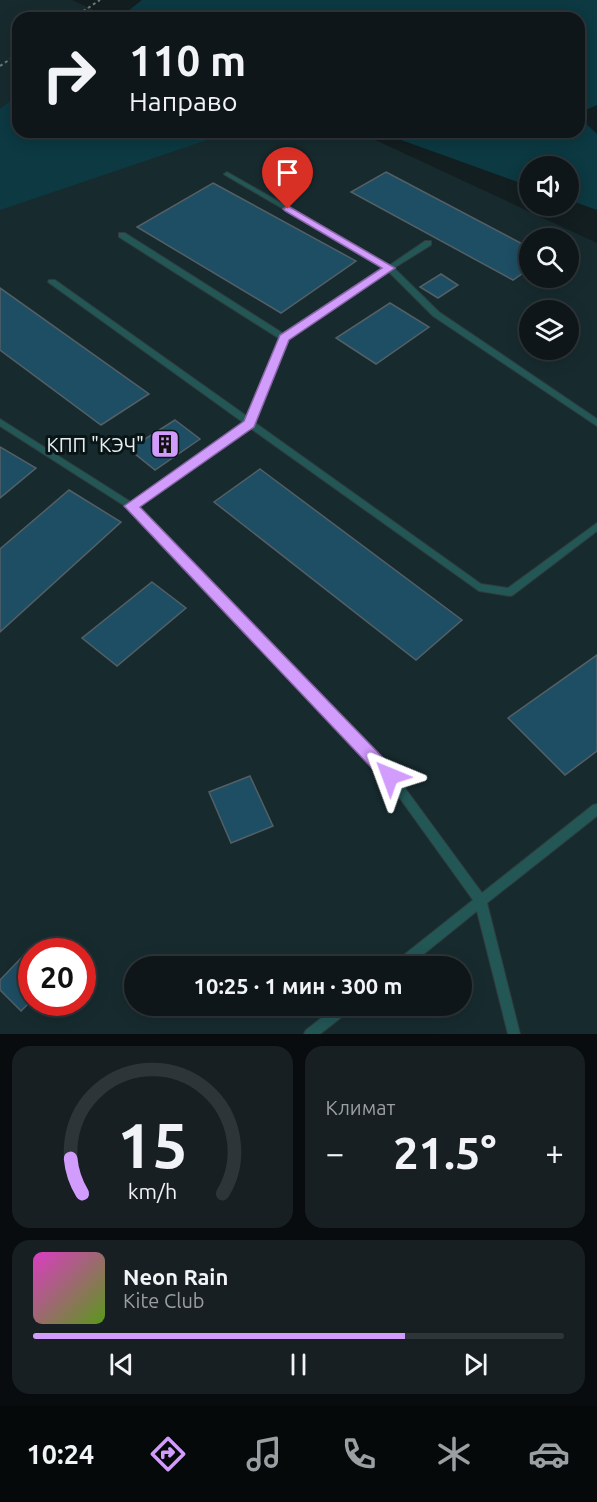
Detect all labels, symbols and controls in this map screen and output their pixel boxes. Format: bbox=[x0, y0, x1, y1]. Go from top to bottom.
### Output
icon: right bbox=[30, 36, 108, 114]
text: 110 m bbox=[129, 37, 246, 84]
text: Направо bbox=[129, 86, 238, 116]
pin bbox=[262, 147, 313, 209]
icon: arrive bbox=[271, 156, 304, 189]
map controls bbox=[519, 156, 579, 360]
button: sound bbox=[519, 156, 579, 216]
button: search bbox=[519, 228, 579, 288]
button: layers bbox=[519, 300, 579, 360]
building icon: КПП "КЭЧ" bbox=[149, 428, 181, 460]
place label: КПП "КЭЧ" bbox=[47, 433, 144, 456]
position arrow bbox=[358, 744, 422, 808]
speed limit sign: 20 bbox=[18, 938, 96, 1016]
text: 10:25 · 1 мин · 300 m bbox=[194, 973, 402, 998]
text: Климат bbox=[326, 1096, 395, 1119]
text: 15 bbox=[117, 1110, 187, 1180]
text: 21.5° bbox=[393, 1127, 496, 1178]
text: − bbox=[326, 1134, 344, 1171]
text: + bbox=[545, 1134, 564, 1171]
text: km/h bbox=[127, 1179, 177, 1203]
text: Neon Rain bbox=[123, 1264, 228, 1289]
text: Kite Club bbox=[123, 1289, 205, 1312]
icon: previous bbox=[105, 1348, 138, 1381]
icon: pause bbox=[282, 1348, 315, 1381]
icon: next bbox=[459, 1348, 492, 1381]
icon: directions bbox=[147, 1433, 189, 1475]
icon: music bbox=[243, 1433, 285, 1475]
icon: phone bbox=[338, 1433, 380, 1475]
icon: climate bbox=[433, 1433, 475, 1475]
icon: car bbox=[528, 1433, 570, 1475]
text: 10:24 bbox=[27, 1439, 94, 1469]

